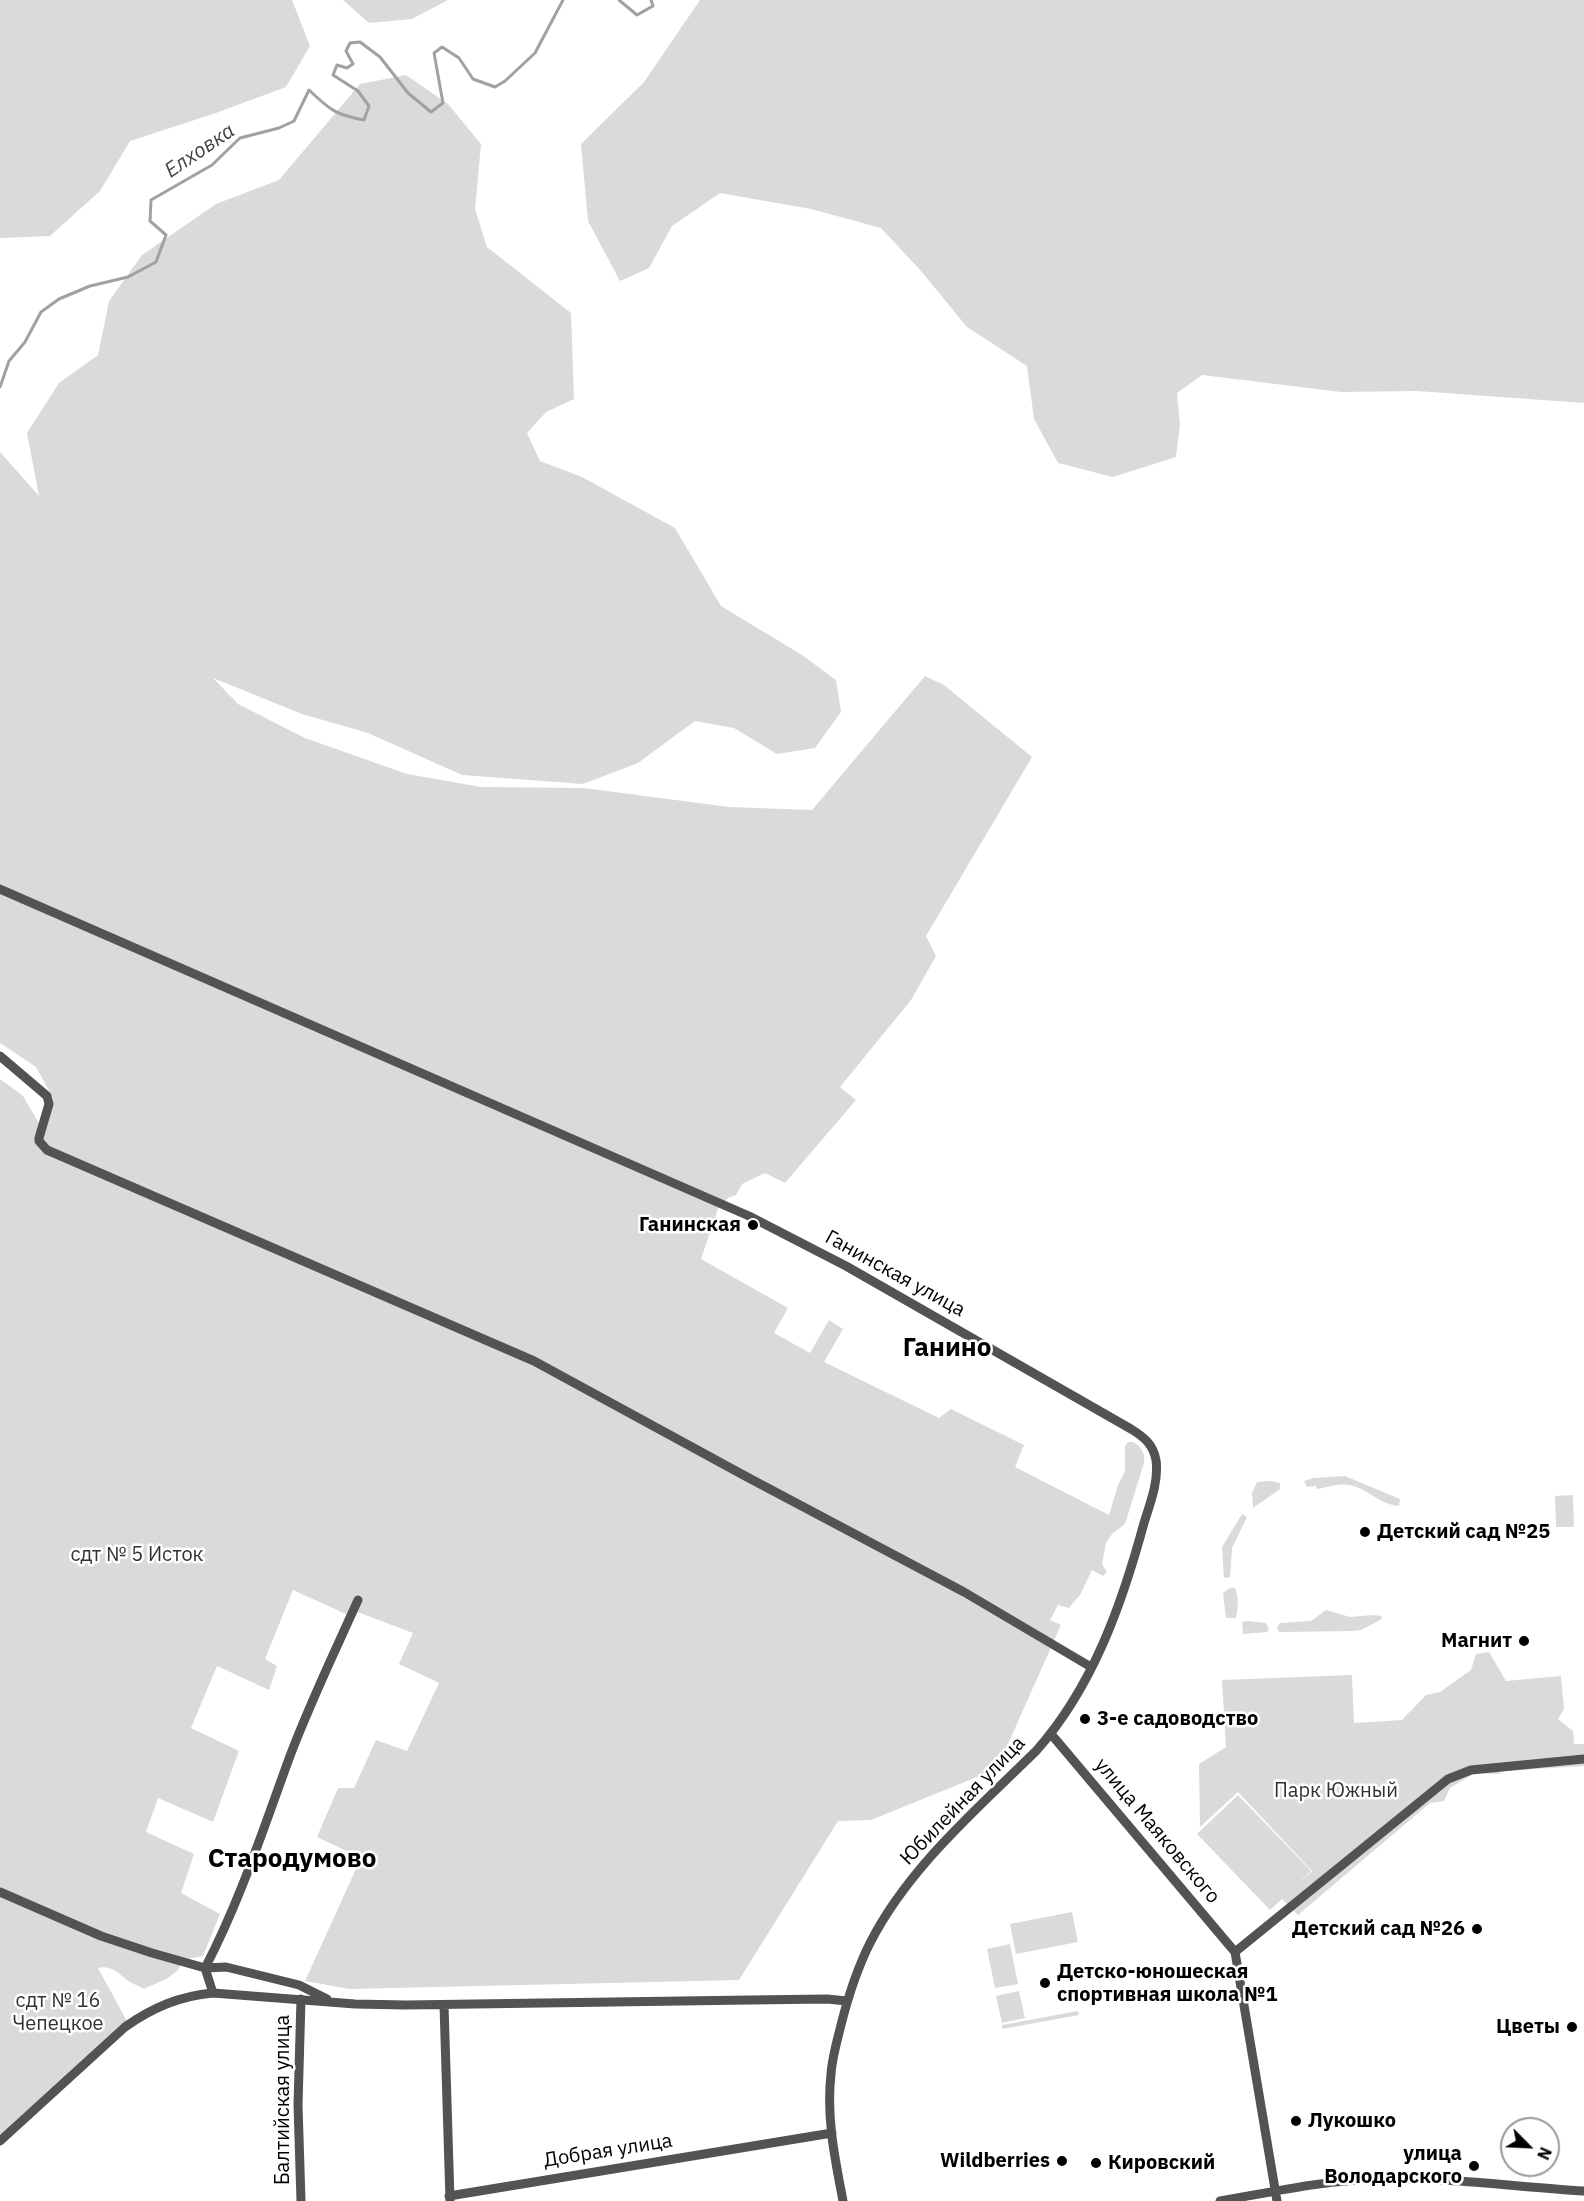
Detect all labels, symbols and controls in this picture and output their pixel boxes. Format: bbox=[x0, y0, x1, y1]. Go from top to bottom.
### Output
water label: Елховка bbox=[160, 118, 240, 184]
place label: Ганинская bbox=[639, 1213, 741, 1237]
marker: Ганинская bbox=[746, 1218, 760, 1232]
street label: Ганинская улица bbox=[821, 1226, 969, 1322]
district label: Ганино bbox=[903, 1332, 991, 1364]
place label: Детский сад №25 bbox=[1377, 1520, 1550, 1544]
marker: Детский сад №25 bbox=[1358, 1525, 1372, 1539]
park label: сдт № 5 Исток bbox=[70, 1543, 204, 1567]
place label: Магнит bbox=[1441, 1629, 1512, 1653]
marker: Магнит bbox=[1517, 1634, 1531, 1648]
place label: 3-е садоводство bbox=[1097, 1707, 1258, 1731]
marker: 3-е садоводство bbox=[1078, 1712, 1092, 1726]
street label: Юбилейная улица bbox=[895, 1732, 1031, 1870]
street label: улица Маяковского bbox=[1089, 1753, 1225, 1909]
park label: Парк Южный bbox=[1274, 1779, 1398, 1803]
district label: Стародумово bbox=[208, 1843, 376, 1875]
place label: Детский сад №26 bbox=[1292, 1917, 1465, 1941]
marker: Детский сад №26 bbox=[1470, 1922, 1484, 1936]
place label: Детско-юношеская спортивная школа №1 bbox=[1057, 1960, 1277, 2007]
marker: Детско-юношеская спортивная школа №1 bbox=[1038, 1976, 1052, 1990]
park label: сдт № 16 Чепецкое bbox=[12, 1989, 104, 2036]
street label: Балтийская улица bbox=[271, 2015, 295, 2185]
place label: Цветы bbox=[1496, 2015, 1560, 2039]
marker: Цветы bbox=[1565, 2020, 1579, 2034]
place label: Лукошко bbox=[1308, 2109, 1396, 2133]
marker: Лукошко bbox=[1289, 2114, 1303, 2128]
north arrow bbox=[1500, 2117, 1560, 2177]
street label: Добрая улица bbox=[542, 2129, 674, 2173]
place label: улица Володарского bbox=[1324, 2142, 1462, 2189]
text: N bbox=[1533, 2144, 1556, 2163]
place label: Wildberries bbox=[940, 2149, 1050, 2173]
place label: Кировский bbox=[1108, 2151, 1215, 2175]
marker: Wildberries bbox=[1055, 2154, 1069, 2168]
marker: Кировский bbox=[1089, 2156, 1103, 2170]
marker: улица Володарского bbox=[1467, 2159, 1481, 2173]

